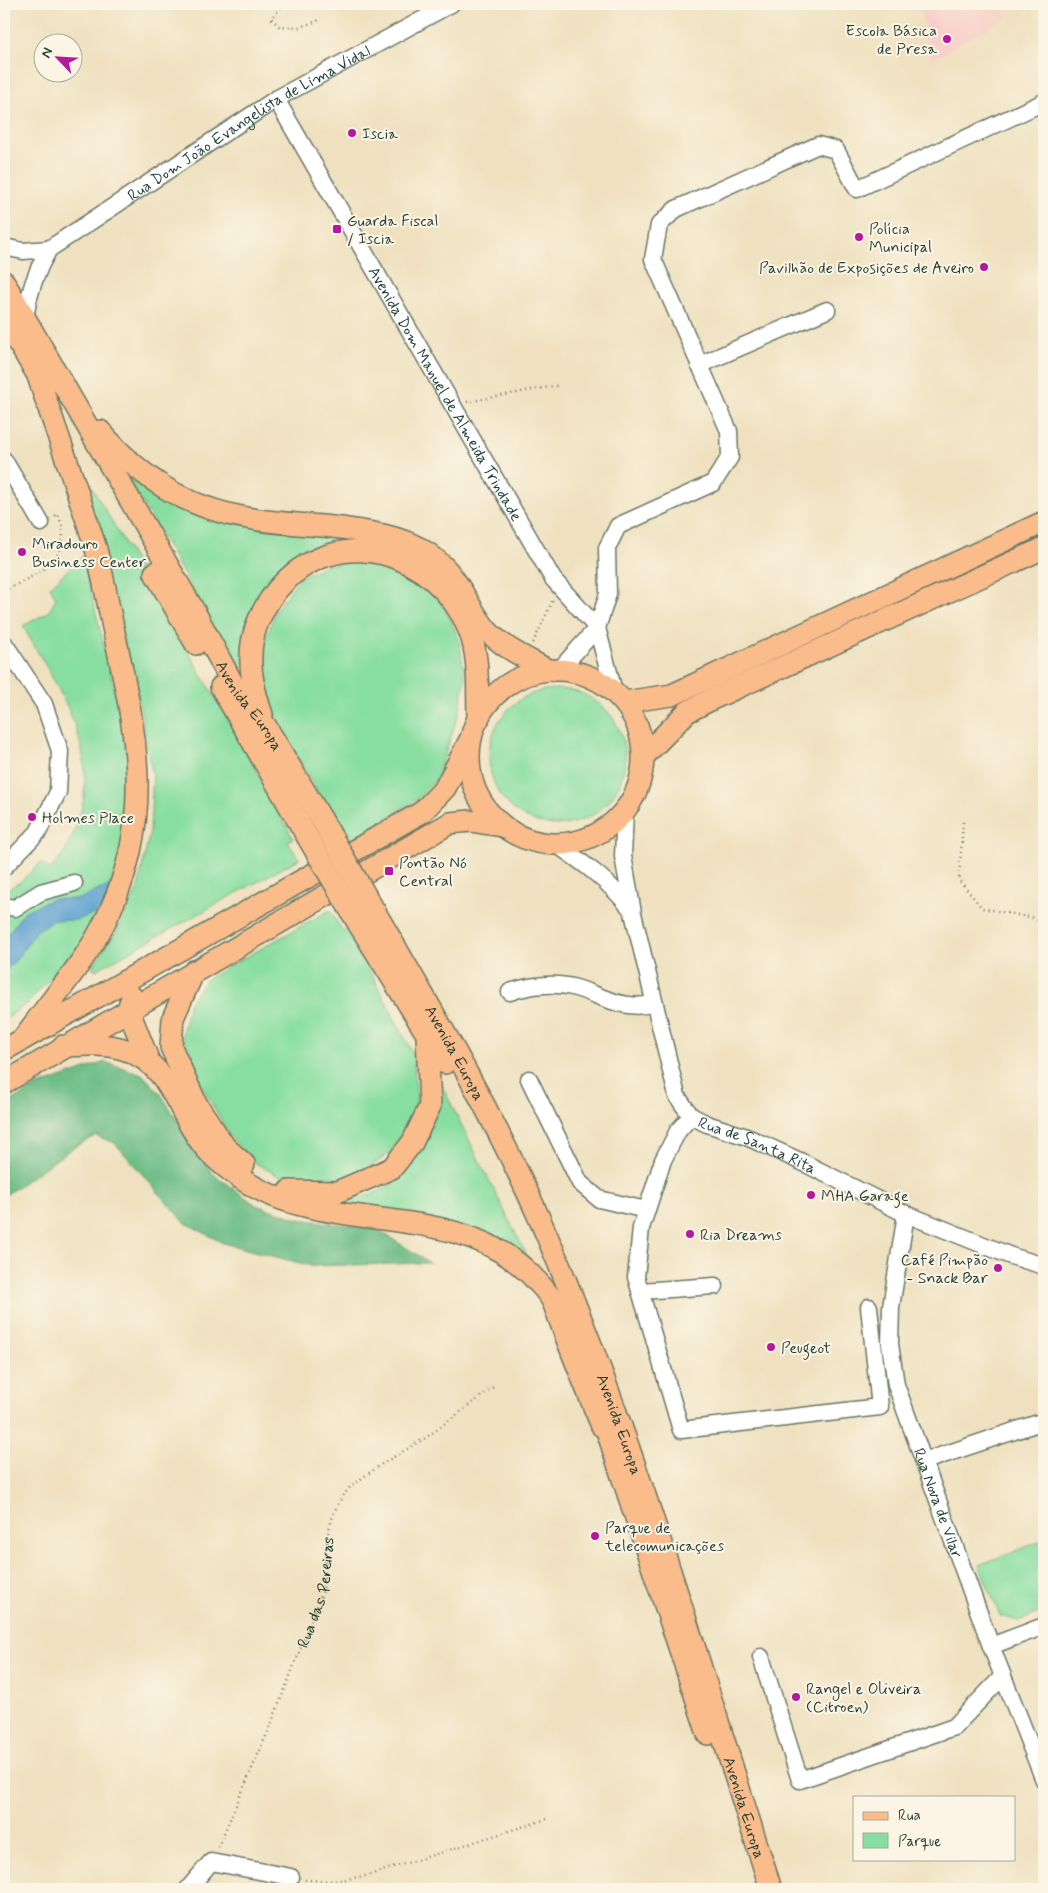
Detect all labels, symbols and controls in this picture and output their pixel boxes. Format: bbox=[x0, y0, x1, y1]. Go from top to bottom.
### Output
place label: Escola Básica de Presa bbox=[846, 21, 937, 60]
north arrow bbox=[32, 32, 82, 82]
marker: Escola Básica de Presa bbox=[941, 33, 953, 45]
street label: Rua Dom João Evangelista de Lima Vidal bbox=[124, 41, 374, 206]
text: N bbox=[37, 45, 57, 61]
place label: Iscia bbox=[362, 124, 398, 145]
marker: Iscia bbox=[346, 127, 358, 139]
place label: Guarda Fiscal / Iscia bbox=[347, 211, 438, 250]
place label: Polícia Municipal bbox=[869, 219, 932, 258]
marker: Guarda Fiscal / Iscia bbox=[331, 223, 343, 235]
marker: Polícia Municipal bbox=[853, 231, 865, 243]
place label: Pavilhão de Exposições de Aveiro bbox=[759, 258, 974, 279]
marker: Pavilhão de Exposições de Aveiro bbox=[978, 261, 990, 273]
street label: Avenida Dom Manuel de Almeida Trindade bbox=[363, 263, 526, 526]
place label: Miradouro Business Center bbox=[32, 534, 147, 573]
marker: Miradouro Business Center bbox=[16, 546, 28, 558]
street label: Avenida Europa bbox=[210, 657, 287, 755]
place label: Holmes Place bbox=[42, 808, 134, 829]
marker: Holmes Place bbox=[26, 811, 38, 823]
place label: Pontão Nó Central bbox=[399, 853, 467, 892]
marker: Pontão Nó Central bbox=[383, 865, 395, 877]
street label: Avenida Europa bbox=[419, 1002, 489, 1105]
street label: Rua de Santa Rita bbox=[694, 1112, 819, 1179]
place label: MHA Garage bbox=[821, 1186, 909, 1208]
marker: MHA Garage bbox=[805, 1189, 817, 1201]
place label: Ria Dreams bbox=[700, 1225, 782, 1246]
marker: Ria Dreams bbox=[684, 1228, 696, 1240]
place label: Café Pimpão - Snack Bar bbox=[901, 1250, 989, 1289]
marker: Café Pimpão - Snack Bar bbox=[992, 1262, 1004, 1274]
place label: Peugeot bbox=[781, 1338, 831, 1360]
marker: Peugeot bbox=[765, 1341, 777, 1353]
street label: Avenida Europa bbox=[591, 1371, 646, 1478]
street label: Rua Nova de Vilar bbox=[908, 1445, 967, 1561]
place label: Parque de telecomunicações bbox=[604, 1518, 724, 1557]
marker: Parque de telecomunicações bbox=[589, 1530, 601, 1542]
street label: Rua das Pereiras bbox=[293, 1536, 340, 1651]
place label: Rangel e Oliveira (Citroen) bbox=[806, 1679, 921, 1718]
marker: Rangel e Oliveira (Citroen) bbox=[790, 1691, 802, 1703]
street label: Avenida Europa bbox=[718, 1754, 769, 1861]
legend bbox=[853, 1796, 1016, 1860]
text: Rua bbox=[898, 1806, 921, 1826]
text: Parque bbox=[898, 1832, 941, 1852]

